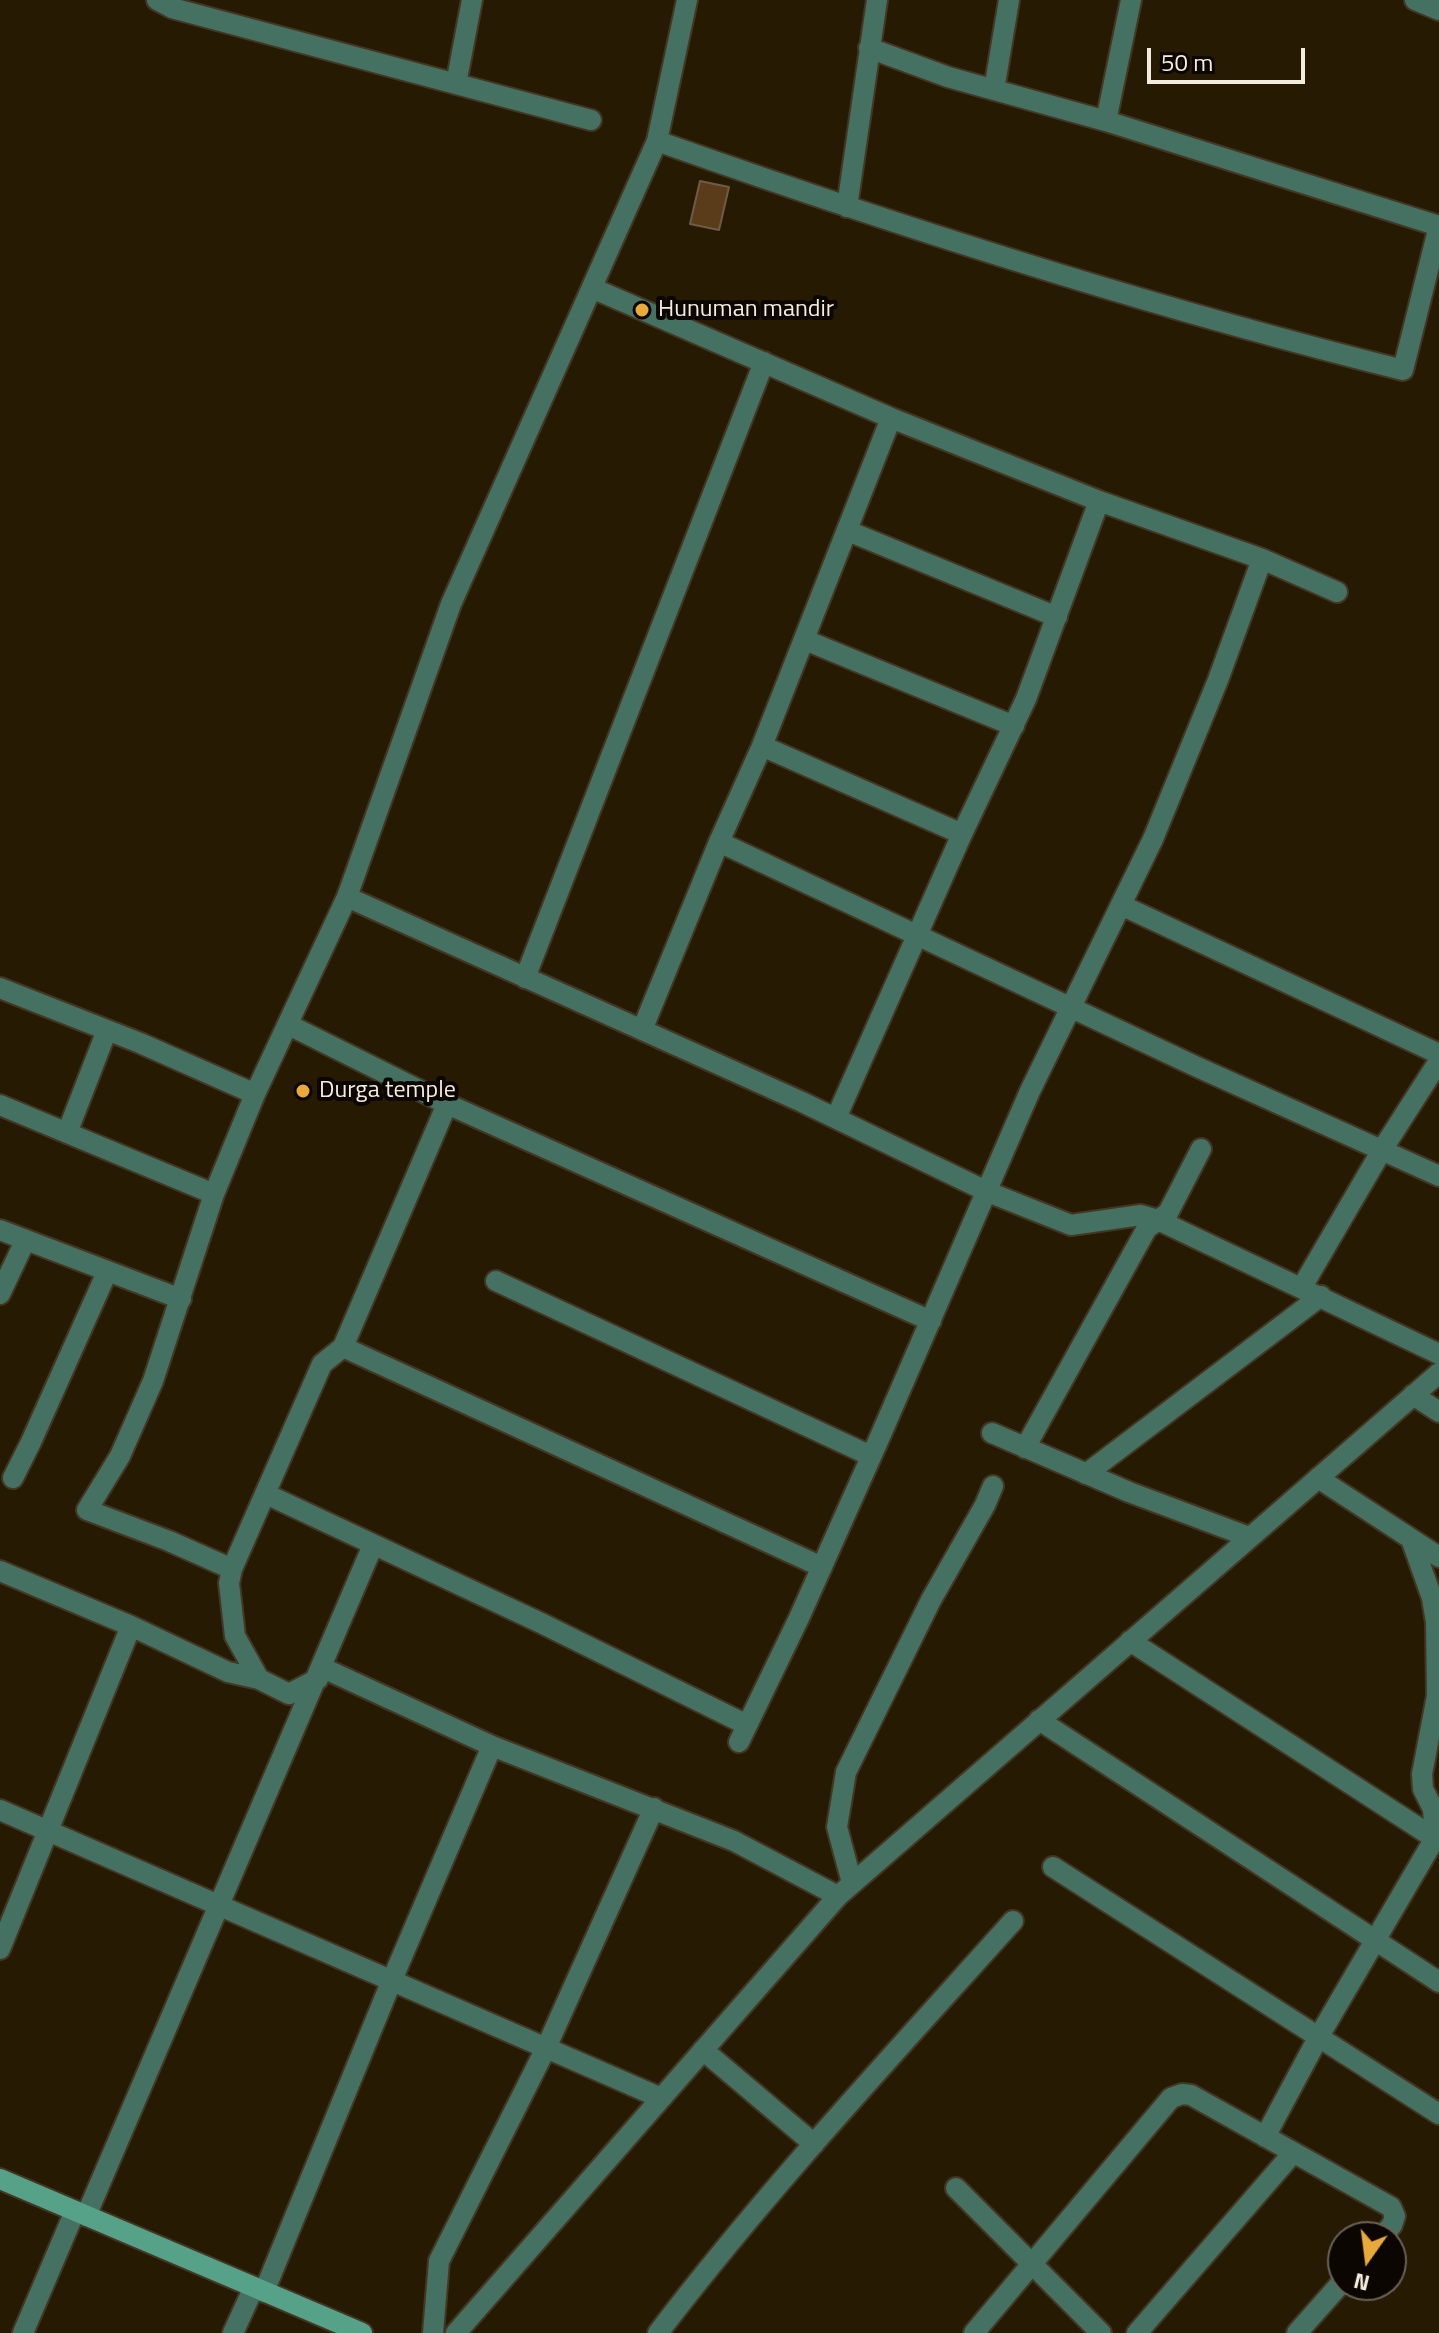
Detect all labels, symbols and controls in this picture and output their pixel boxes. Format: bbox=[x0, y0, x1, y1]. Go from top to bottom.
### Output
scale bar bbox=[1151, 32, 1309, 82]
text: 50 m bbox=[1161, 44, 1213, 80]
place label: Hunuman mandir bbox=[658, 296, 834, 324]
marker: Hunuman mandir bbox=[633, 301, 651, 319]
place label: Durga temple bbox=[319, 1077, 456, 1105]
marker: Durga temple bbox=[294, 1082, 312, 1100]
north arrow bbox=[1327, 2221, 1407, 2301]
text: N bbox=[1350, 2264, 1373, 2301]

